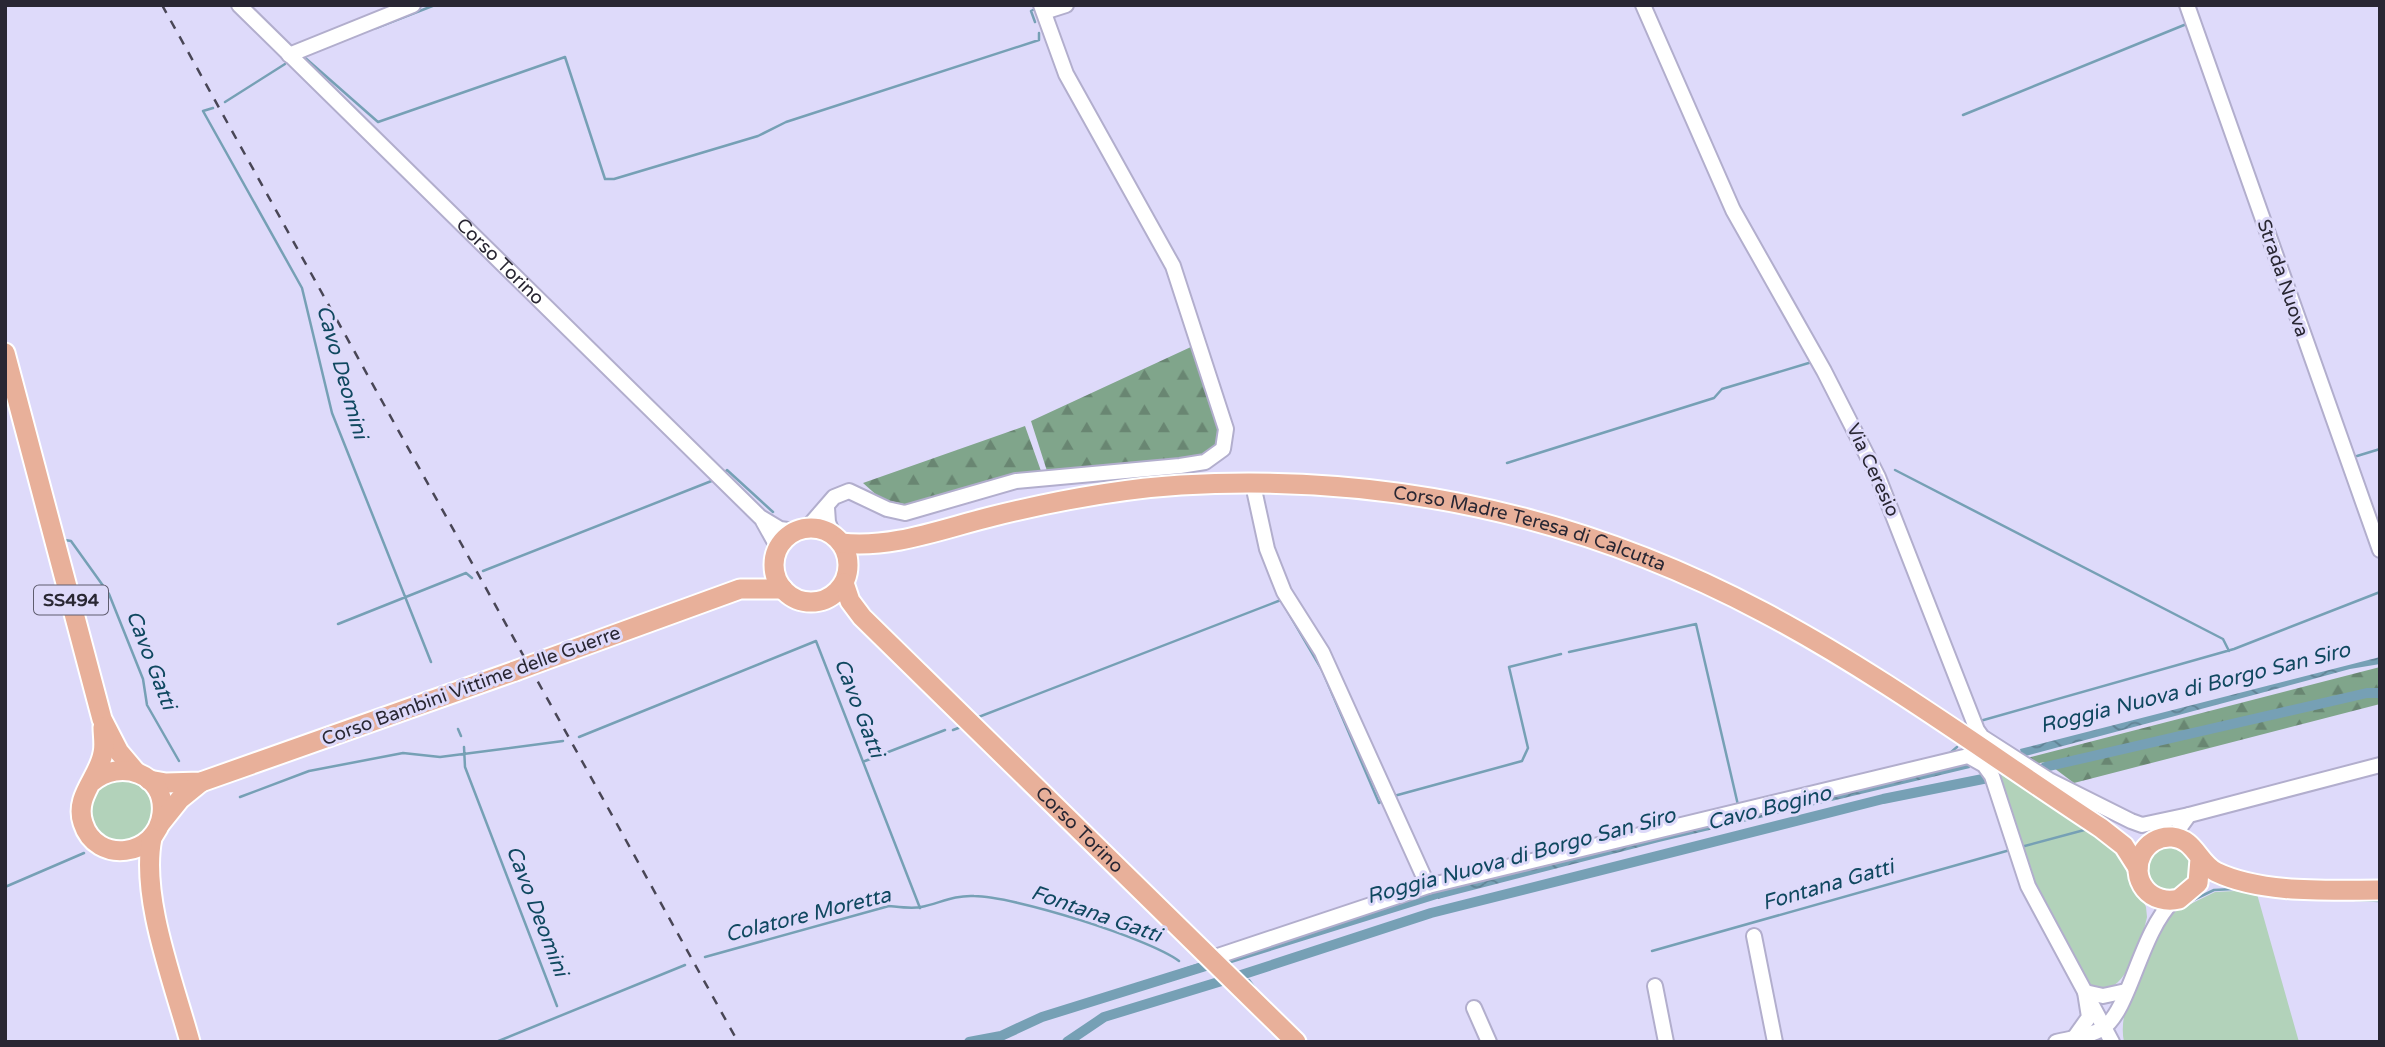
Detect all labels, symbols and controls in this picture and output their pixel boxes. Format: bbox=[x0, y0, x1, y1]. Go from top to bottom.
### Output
street label: Corso Torino bbox=[452, 214, 549, 309]
street label: Strada Nuova bbox=[2253, 216, 2313, 340]
water label: Cavo Deomini bbox=[311, 302, 374, 444]
street label: Via Ceresio bbox=[1842, 420, 1904, 520]
street label: Corso Madre Teresa di Calcutta bbox=[1392, 482, 1669, 576]
road number: SS494 bbox=[34, 586, 108, 614]
water label: Cavo Gatti bbox=[121, 607, 182, 716]
street label: Corso Bambini Vittime delle Guerre bbox=[319, 622, 623, 750]
water label: Roggia Nuova di Borgo San Siro bbox=[2037, 637, 2354, 739]
water label: Cavo Gatti bbox=[829, 655, 890, 764]
water label: Cavo Bogino bbox=[1705, 780, 1835, 835]
street label: Corso Torino bbox=[1031, 782, 1128, 878]
water label: Roggia Nuova di Borgo San Siro bbox=[1364, 802, 1679, 909]
water label: Cavo Deomini bbox=[501, 842, 574, 982]
water label: Fontana Gatti bbox=[1759, 854, 1899, 916]
water label: Fontana Gatti bbox=[1028, 880, 1167, 949]
water label: Colatore Moretta bbox=[723, 882, 895, 948]

